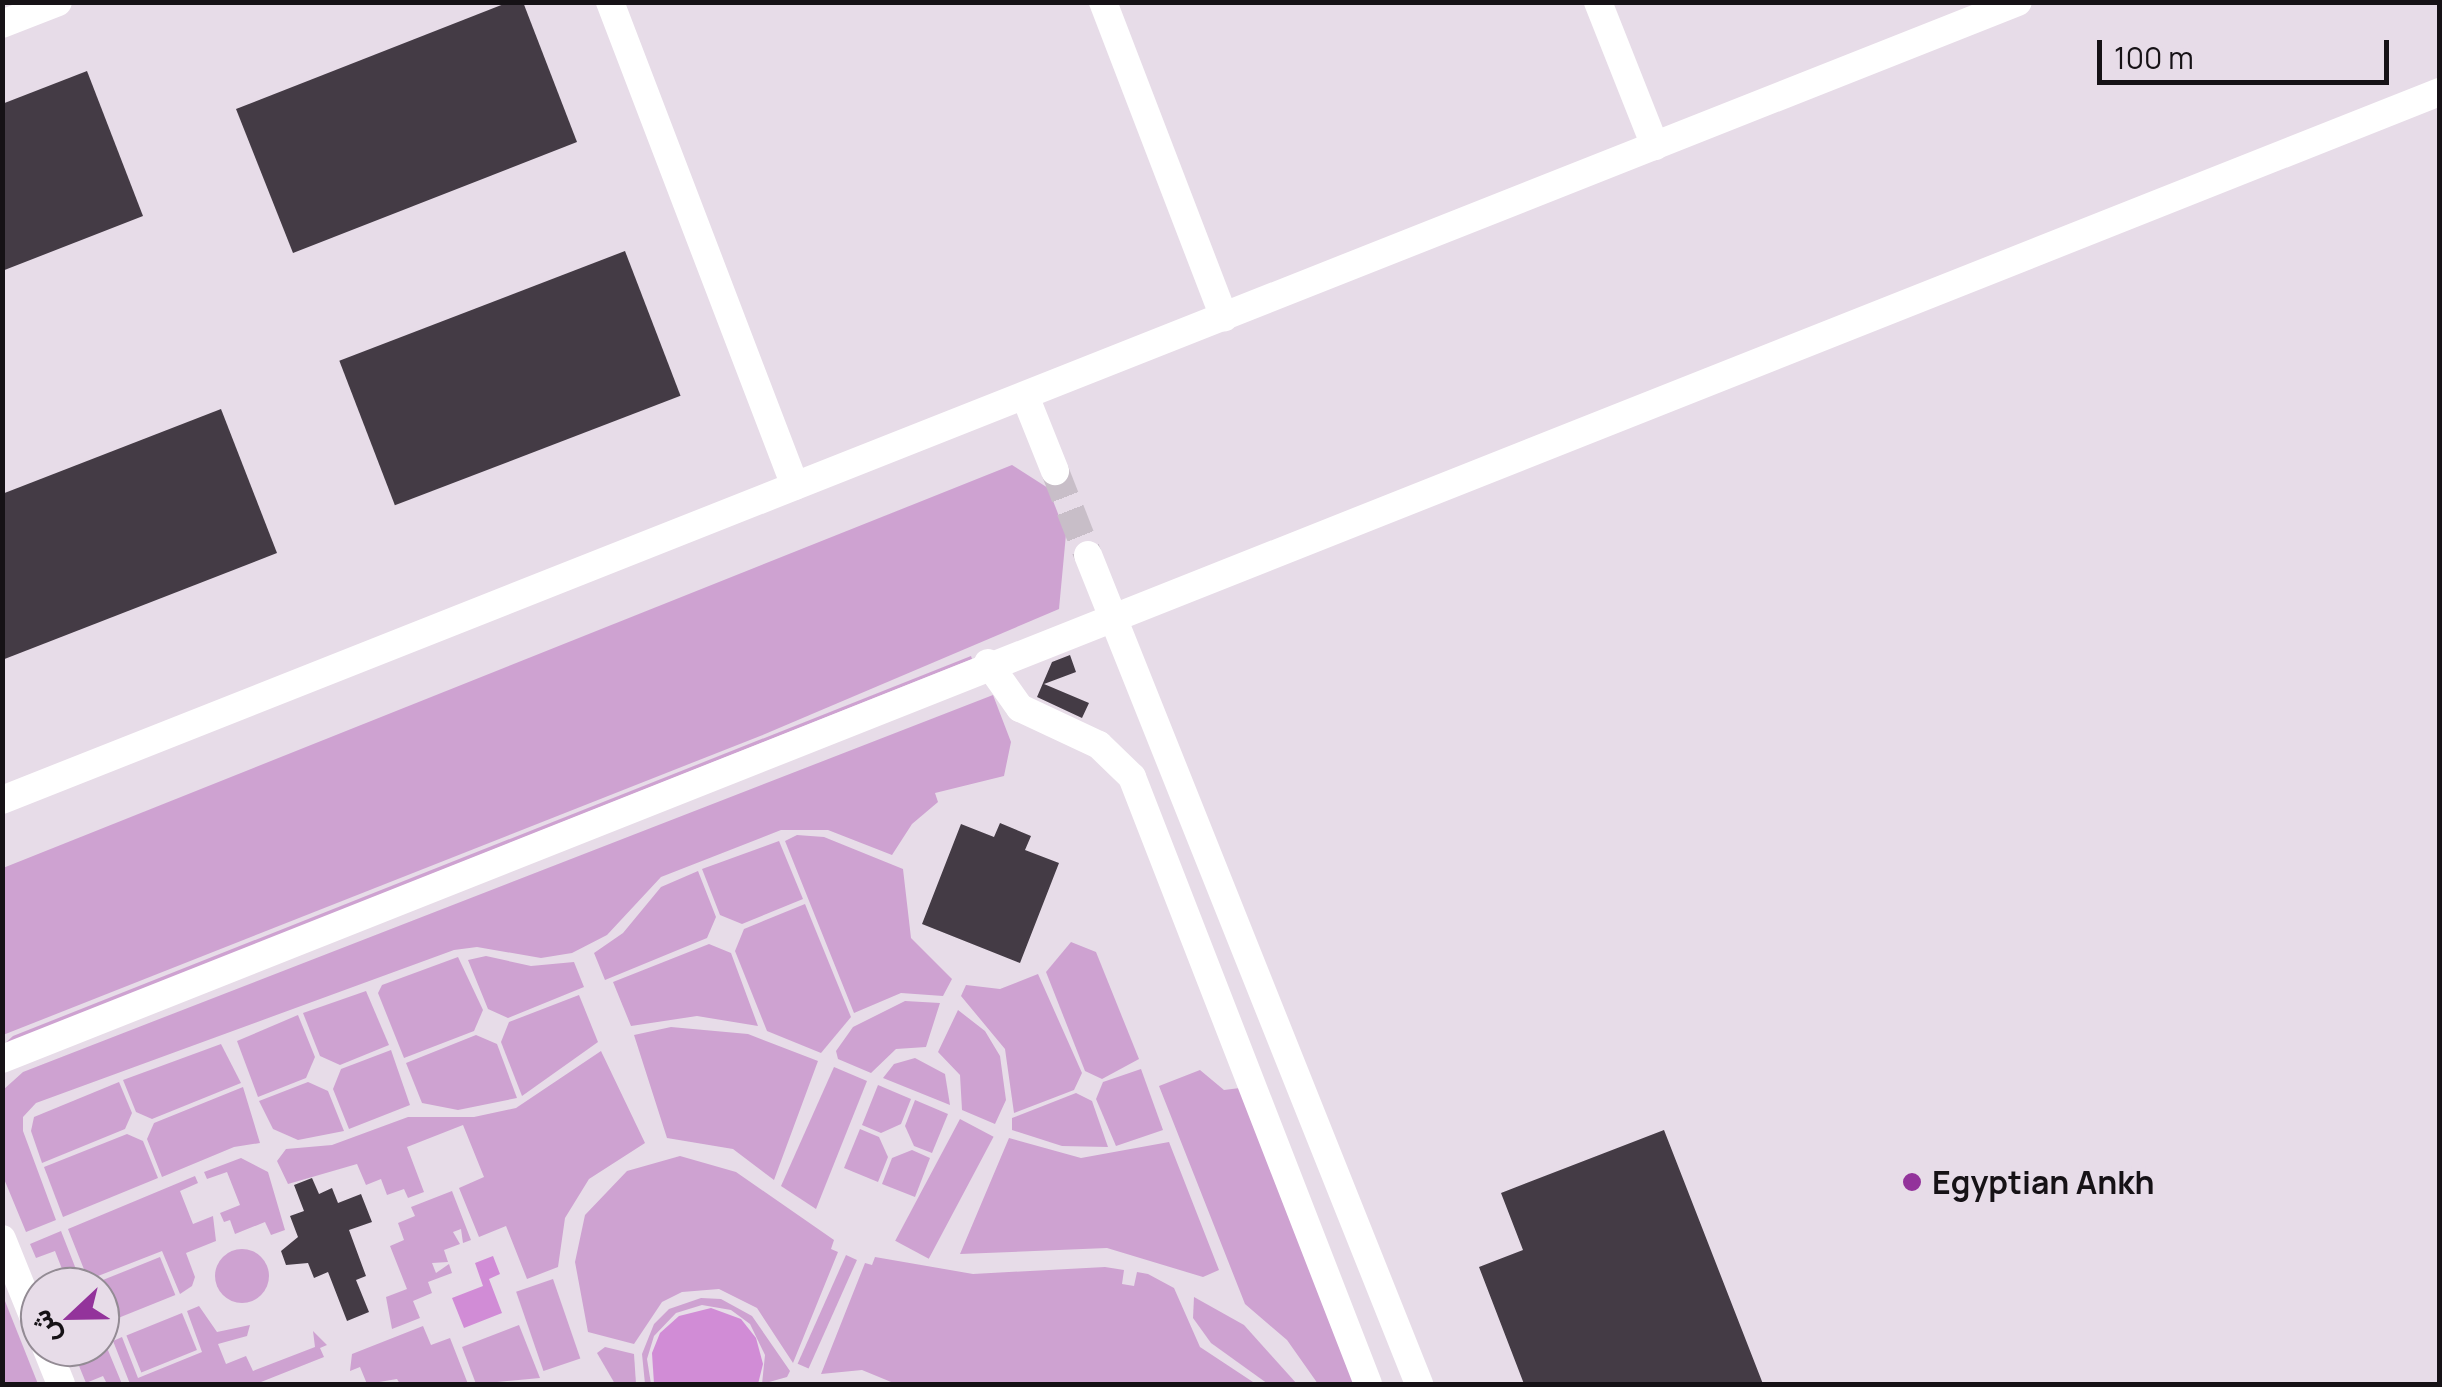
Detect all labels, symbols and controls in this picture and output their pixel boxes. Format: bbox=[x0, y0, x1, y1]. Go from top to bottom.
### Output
scale bar bbox=[2102, 20, 2394, 82]
text: 100 m bbox=[2114, 37, 2194, 78]
place label: Egyptian Ankh bbox=[1932, 1163, 2154, 1201]
marker: Egyptian Ankh bbox=[1901, 1171, 1923, 1193]
north arrow bbox=[20, 1267, 120, 1367]
text: ش bbox=[20, 1305, 68, 1350]

